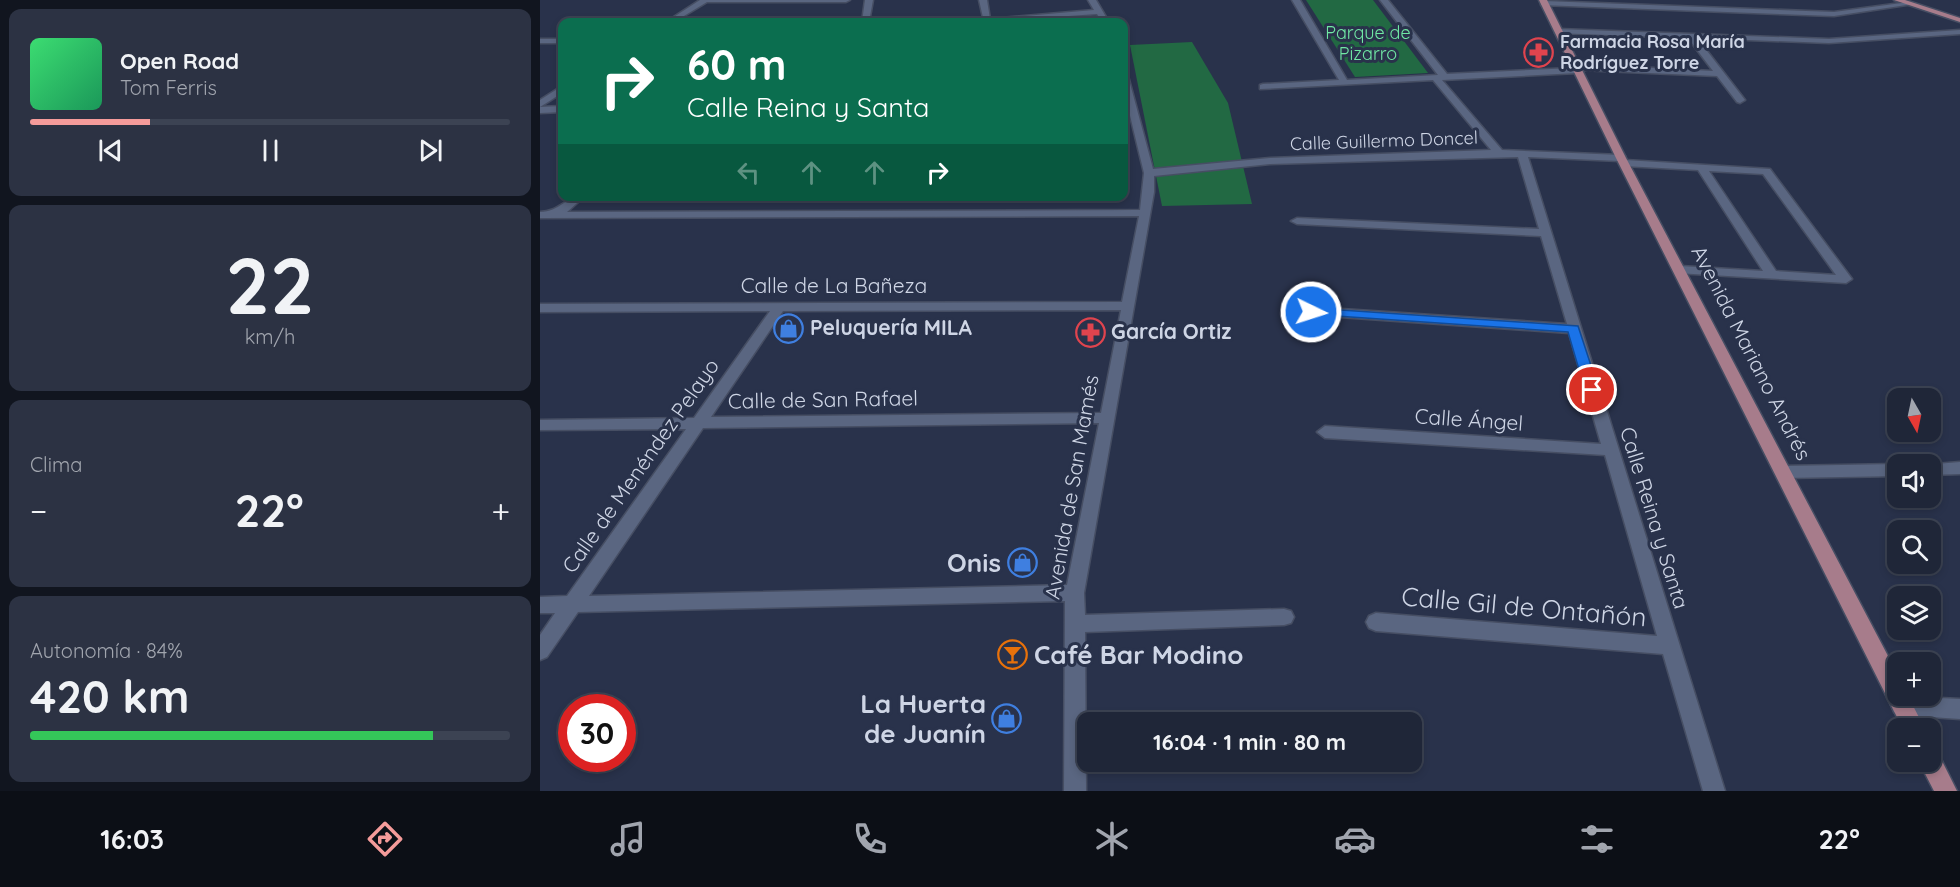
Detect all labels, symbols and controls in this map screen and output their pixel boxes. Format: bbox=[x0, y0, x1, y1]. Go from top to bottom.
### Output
park label: Parque de Pizarro bbox=[1325, 21, 1411, 65]
place label: Farmacia Rosa María Rodríguez Torre bbox=[1560, 30, 1745, 74]
pharmacy icon: Farmacia Rosa María Rodríguez Torre bbox=[1523, 36, 1555, 68]
text: 60 m bbox=[687, 38, 787, 91]
icon: right bbox=[588, 42, 666, 120]
text: Open Road bbox=[120, 47, 239, 75]
text: Tom Ferris bbox=[120, 75, 217, 100]
text: Calle Reina y Santa bbox=[687, 90, 929, 124]
street label: Calle Guillermo Doncel bbox=[1290, 126, 1478, 155]
icon: previous bbox=[94, 134, 127, 167]
icon: pause bbox=[254, 134, 287, 167]
icon: next bbox=[414, 134, 447, 167]
icon: left bbox=[732, 156, 765, 189]
icon: ahead bbox=[795, 156, 828, 189]
icon: ahead bbox=[858, 156, 891, 189]
icon: right bbox=[921, 156, 954, 189]
text: 22 bbox=[226, 236, 314, 334]
street label: Avenida Mariano Andrés bbox=[1686, 241, 1817, 464]
street label: Calle de La Bañeza bbox=[741, 272, 927, 298]
position arrow bbox=[1279, 280, 1343, 344]
shop icon: Peluquería MILA bbox=[773, 312, 805, 344]
place label: Peluquería MILA bbox=[810, 314, 973, 340]
pharmacy icon: García Ortiz bbox=[1074, 316, 1106, 348]
place label: García Ortiz bbox=[1111, 318, 1231, 344]
text: km/h bbox=[245, 324, 295, 349]
street label: Calle de Menéndez Pelayo bbox=[556, 353, 724, 578]
pin bbox=[1566, 364, 1617, 415]
street label: Avenida de San Mamés bbox=[1038, 373, 1104, 601]
icon: arrive bbox=[1575, 373, 1608, 406]
street label: Calle de San Rafael bbox=[728, 384, 918, 414]
north arrow bbox=[1887, 388, 1941, 442]
map controls bbox=[1887, 388, 1941, 772]
street label: Calle Ángel bbox=[1414, 402, 1524, 436]
street label: Calle Reina y Santa bbox=[1615, 424, 1695, 612]
text: Clima bbox=[30, 452, 82, 477]
button: sound bbox=[1887, 454, 1941, 508]
text: 22° bbox=[235, 482, 304, 538]
text: − bbox=[30, 490, 47, 531]
text: + bbox=[491, 490, 510, 531]
button: search bbox=[1887, 520, 1941, 574]
place label: Onis bbox=[947, 546, 1001, 579]
shop icon: Onis bbox=[1006, 547, 1038, 579]
street label: Calle Gil de Ontañón bbox=[1400, 579, 1648, 634]
button: layers bbox=[1887, 586, 1941, 640]
text: Autonomía · 84% bbox=[30, 638, 183, 663]
place label: Café Bar Modino bbox=[1034, 638, 1243, 671]
bar icon: Café Bar Modino bbox=[997, 639, 1029, 671]
button: + bbox=[1887, 652, 1941, 706]
text: 420 km bbox=[30, 668, 189, 724]
place label: La Huerta de Juanín bbox=[860, 687, 986, 750]
speed limit sign: 30 bbox=[558, 694, 636, 772]
shop icon: La Huerta de Juanín bbox=[991, 703, 1023, 735]
button: − bbox=[1887, 718, 1941, 772]
text: 16:04 · 1 min · 80 m bbox=[1153, 728, 1346, 756]
icon: directions bbox=[364, 818, 406, 860]
icon: music bbox=[607, 818, 649, 860]
icon: phone bbox=[849, 818, 891, 860]
icon: climate bbox=[1091, 818, 1133, 860]
icon: car bbox=[1334, 818, 1376, 860]
icon: filters bbox=[1576, 818, 1618, 860]
text: 16:03 bbox=[100, 822, 164, 856]
text: 22° bbox=[1818, 822, 1860, 856]

